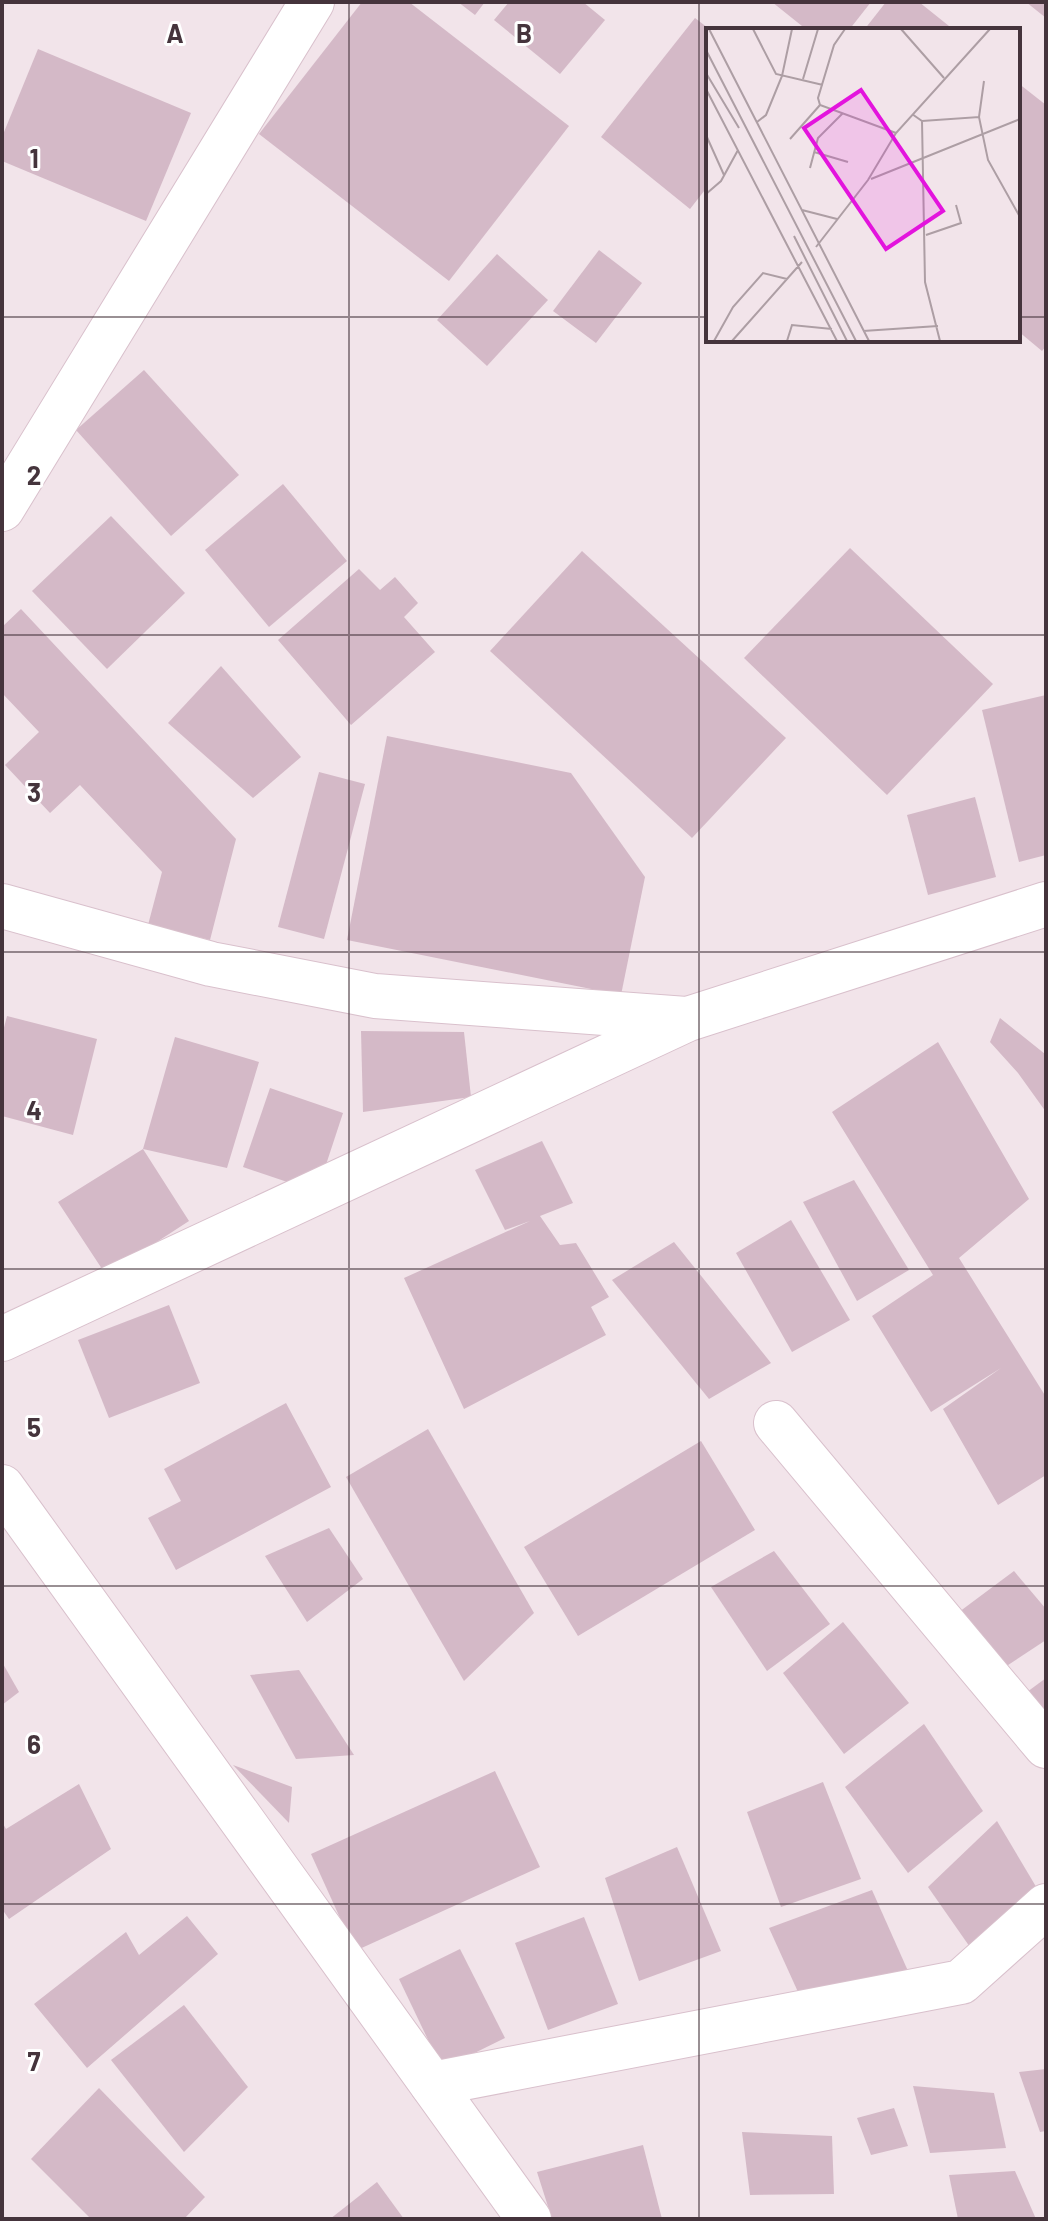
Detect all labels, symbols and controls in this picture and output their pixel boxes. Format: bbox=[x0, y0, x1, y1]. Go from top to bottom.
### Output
text: A bbox=[166, 17, 184, 48]
text: B bbox=[516, 17, 532, 48]
inset map bbox=[706, 28, 1020, 342]
text: 1 bbox=[29, 142, 39, 173]
text: 2 bbox=[27, 459, 41, 490]
text: 3 bbox=[27, 776, 41, 807]
text: 4 bbox=[26, 1094, 42, 1125]
text: 5 bbox=[27, 1411, 41, 1442]
text: 6 bbox=[27, 1728, 41, 1759]
text: 7 bbox=[28, 2045, 41, 2076]

